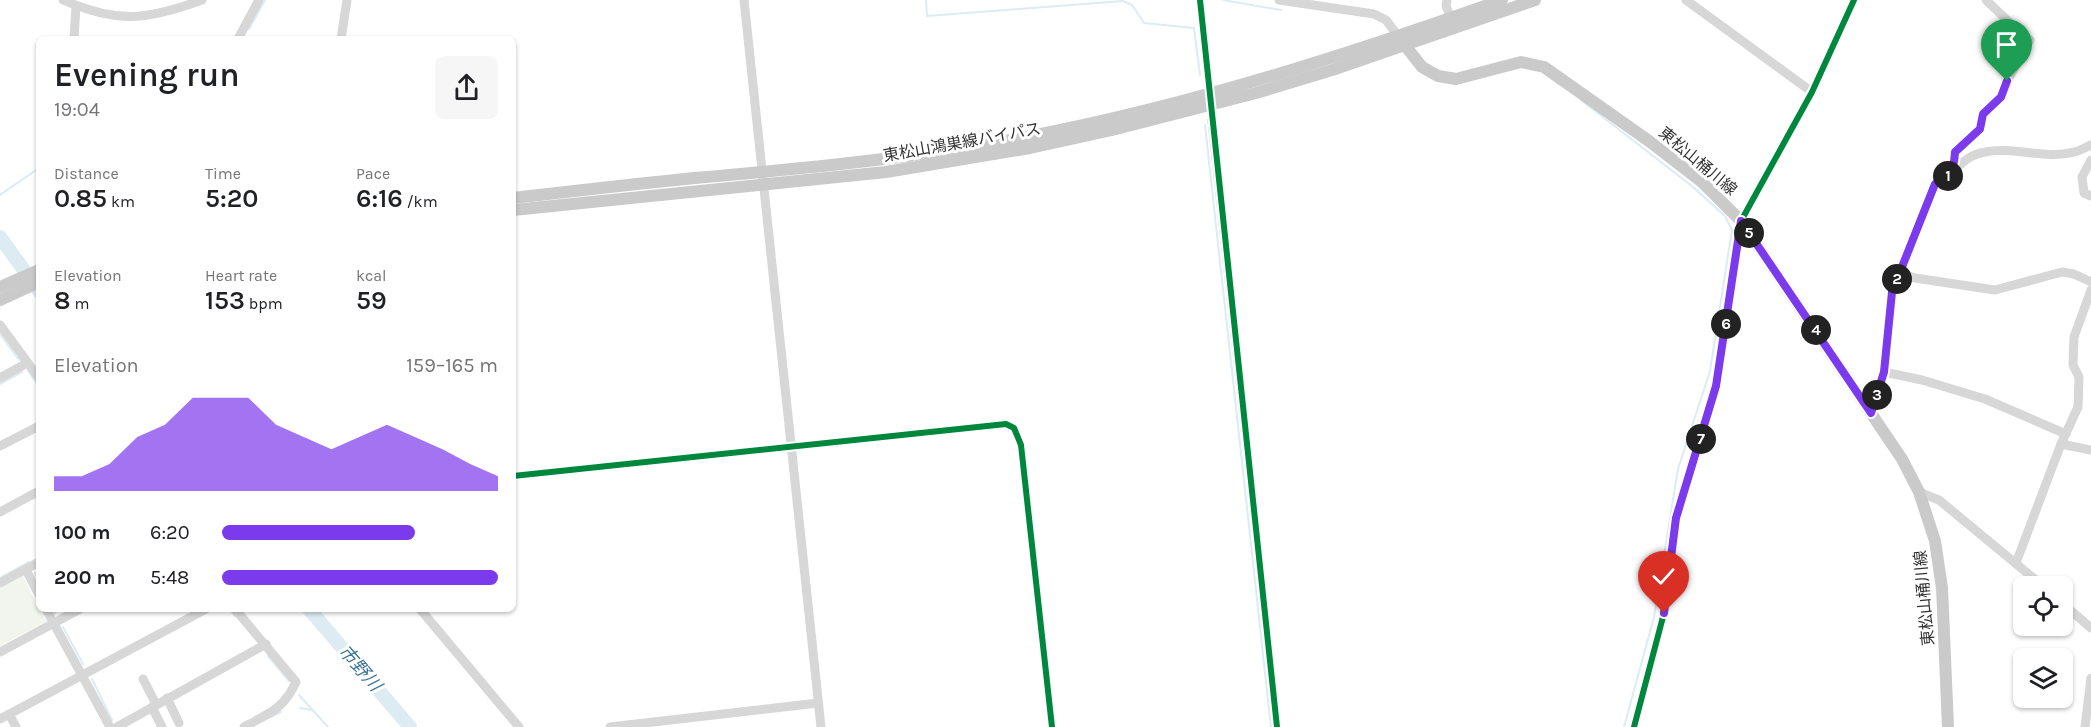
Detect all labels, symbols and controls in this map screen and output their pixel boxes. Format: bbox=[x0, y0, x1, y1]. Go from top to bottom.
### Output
pin bbox=[1981, 19, 2032, 81]
icon: arrive bbox=[1990, 28, 2023, 61]
text: Evening run bbox=[54, 56, 240, 94]
button: share bbox=[435, 56, 498, 119]
text: 19:04 bbox=[54, 98, 100, 121]
street label: 東松山鴻巣線バイパス bbox=[882, 119, 1042, 165]
street label: 東松山桶川線 bbox=[1655, 123, 1741, 199]
pin: 1 bbox=[1933, 161, 1963, 191]
text: Distance bbox=[54, 164, 119, 183]
text: Time bbox=[205, 164, 241, 183]
text: Pace bbox=[356, 164, 390, 183]
text: 1 bbox=[1945, 166, 1951, 185]
text: 0.85 bbox=[54, 183, 107, 214]
text: 5:20 bbox=[205, 183, 258, 214]
text: 6:16 bbox=[356, 183, 403, 214]
text: km bbox=[107, 192, 135, 211]
text: /km bbox=[403, 192, 438, 211]
pin: 5 bbox=[1734, 218, 1764, 248]
text: 5 bbox=[1744, 223, 1754, 242]
pin: 2 bbox=[1882, 264, 1912, 294]
text: Elevation bbox=[54, 266, 122, 285]
text: Heart rate bbox=[205, 266, 277, 285]
text: kcal bbox=[356, 266, 387, 285]
text: 2 bbox=[1892, 269, 1902, 288]
text: 8 bbox=[54, 285, 71, 316]
text: 153 bbox=[205, 285, 245, 316]
text: 59 bbox=[356, 285, 387, 316]
text: m bbox=[71, 294, 89, 313]
text: bpm bbox=[245, 294, 283, 313]
pin: 6 bbox=[1711, 309, 1741, 339]
text: 6 bbox=[1721, 314, 1731, 333]
pin: 4 bbox=[1801, 315, 1831, 345]
text: 4 bbox=[1811, 320, 1821, 339]
text: Elevation bbox=[54, 354, 139, 377]
text: 159–165 m bbox=[406, 354, 498, 377]
pin: 3 bbox=[1862, 380, 1892, 410]
text: 3 bbox=[1872, 385, 1882, 404]
pin: 7 bbox=[1686, 424, 1716, 454]
text: 7 bbox=[1697, 429, 1705, 448]
text: 100 m bbox=[54, 521, 110, 544]
text: 6:20 bbox=[150, 521, 190, 544]
street label: 東松山桶川線 bbox=[1910, 549, 1938, 647]
pin bbox=[1638, 551, 1689, 613]
icon: check bbox=[1647, 560, 1680, 593]
text: 200 m bbox=[54, 566, 115, 589]
text: 5:48 bbox=[150, 566, 189, 589]
map controls bbox=[2013, 576, 2073, 708]
button: locate bbox=[2013, 576, 2073, 636]
water label: 市野川 bbox=[334, 640, 387, 697]
button: layers bbox=[2013, 648, 2073, 708]

